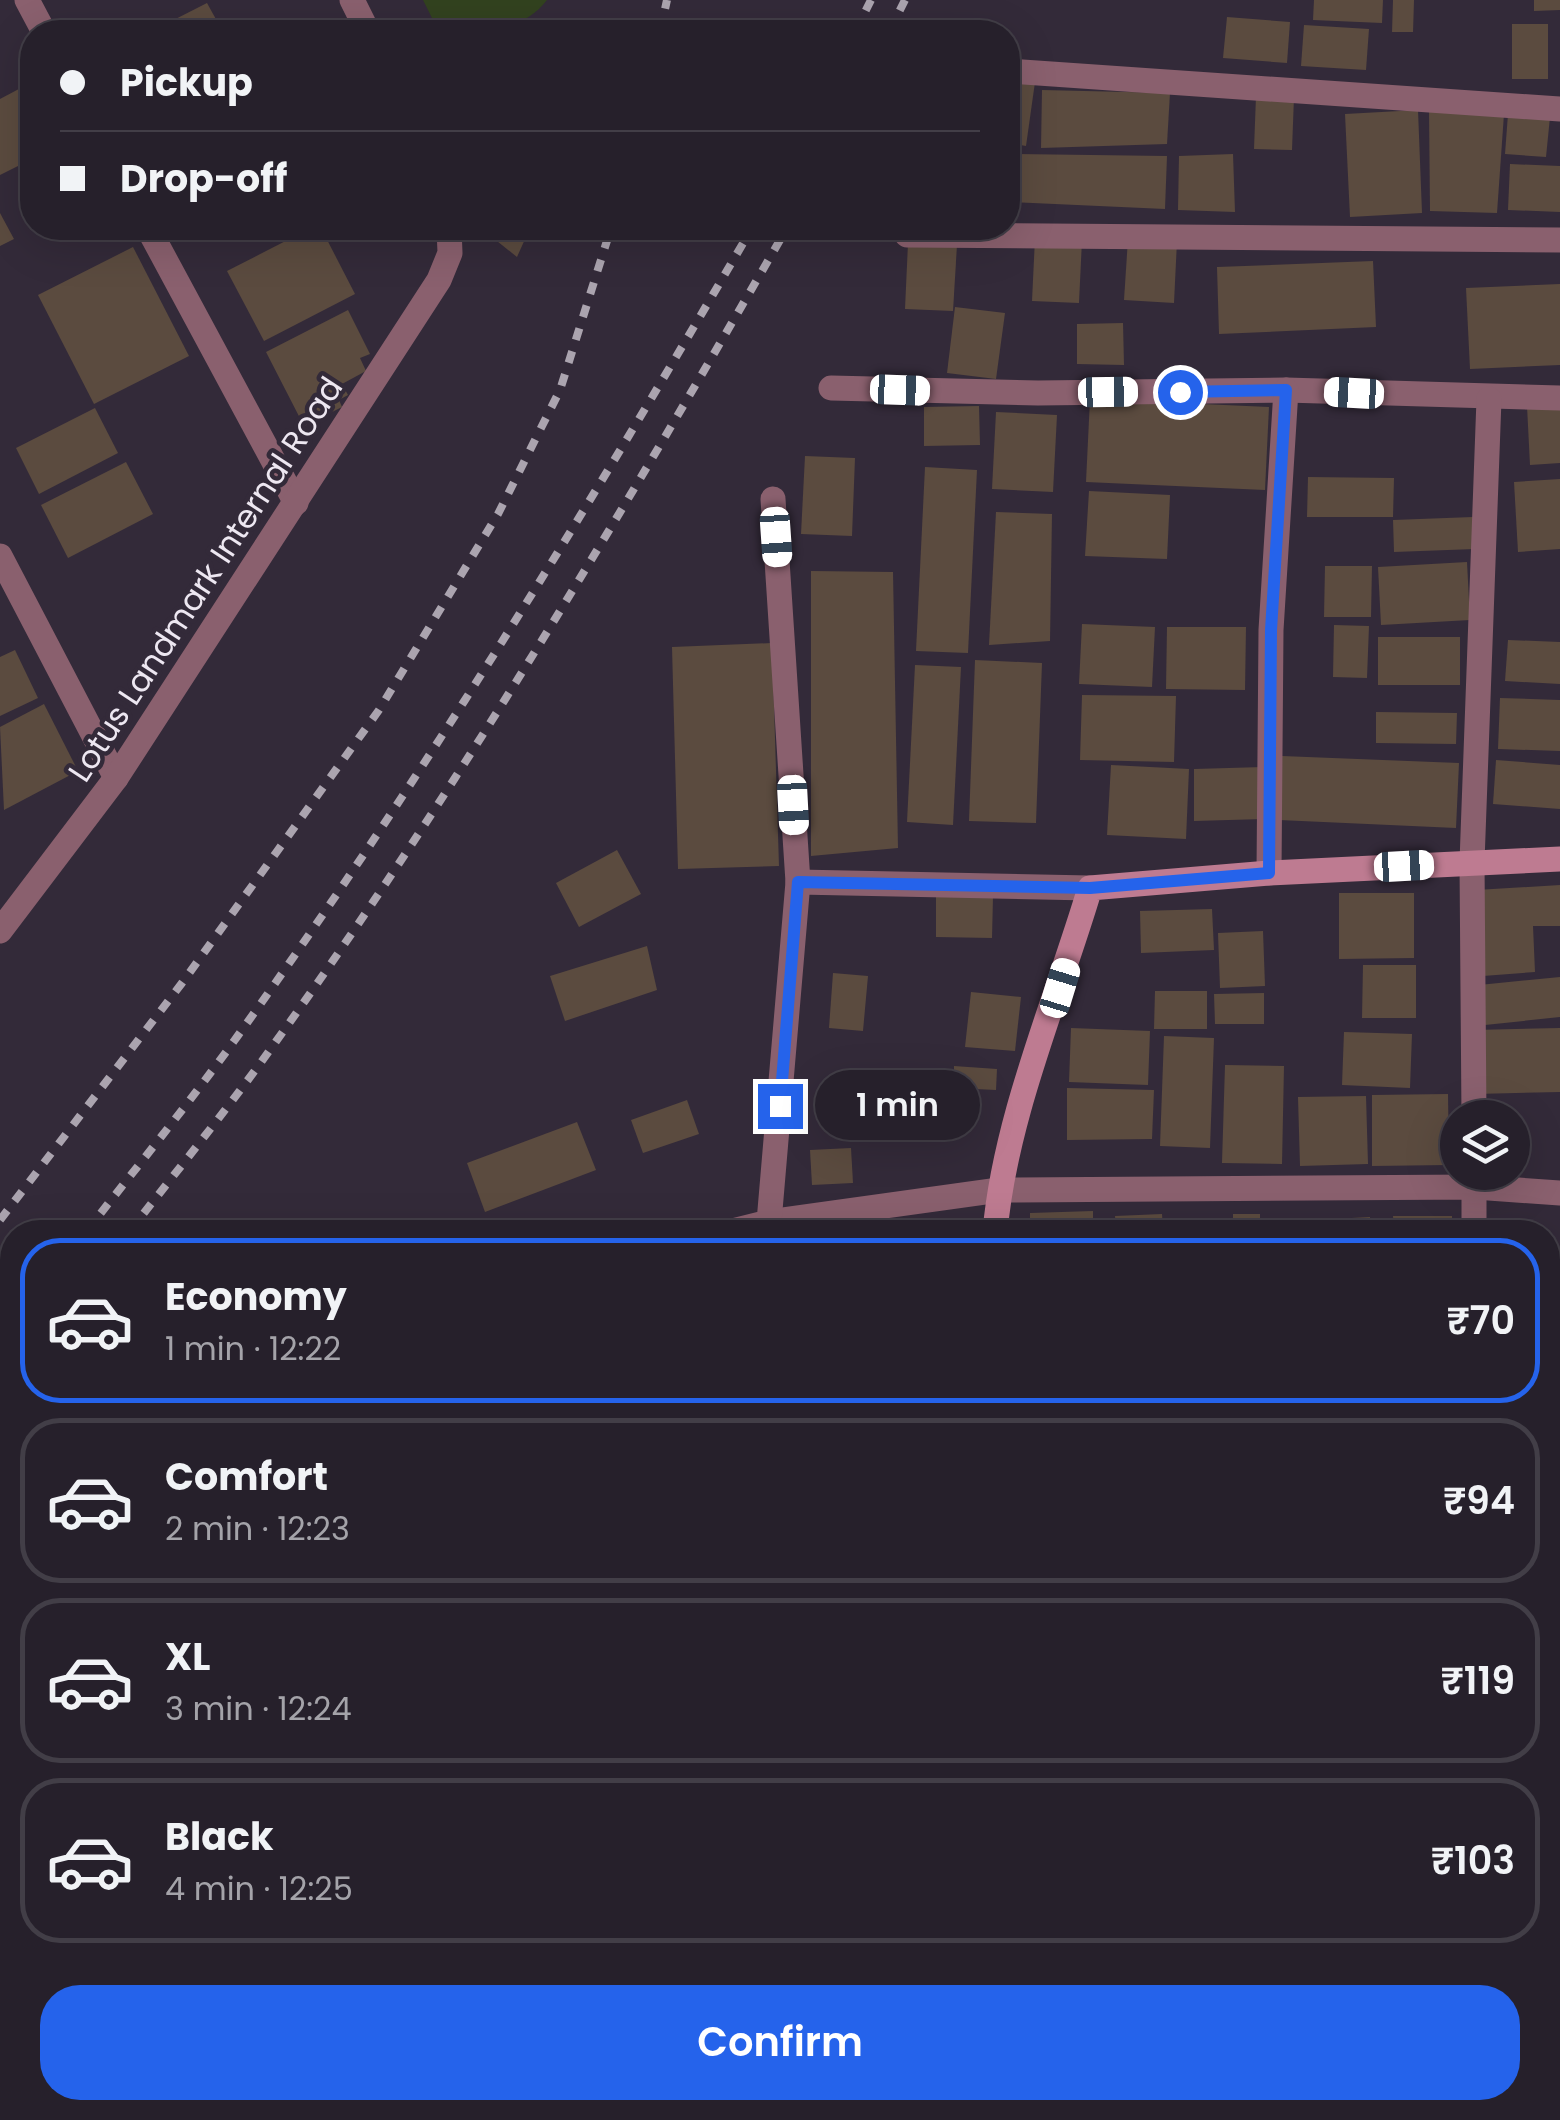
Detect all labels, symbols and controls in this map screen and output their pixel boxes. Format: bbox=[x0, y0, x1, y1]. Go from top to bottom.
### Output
text: Pickup bbox=[120, 56, 253, 109]
text: Drop-off bbox=[120, 152, 288, 205]
street label: Lotus Landmark Internal Road bbox=[57, 368, 353, 790]
route start bbox=[1158, 370, 1203, 415]
car bbox=[869, 374, 931, 406]
car bbox=[1078, 376, 1138, 408]
car bbox=[1323, 376, 1385, 410]
car bbox=[759, 506, 793, 568]
car bbox=[776, 774, 810, 836]
car bbox=[1373, 849, 1435, 883]
car bbox=[1037, 955, 1083, 1021]
callout: 1 min bbox=[815, 1071, 980, 1141]
text: 1 min bbox=[856, 1082, 939, 1127]
route end bbox=[758, 1084, 803, 1129]
map controls bbox=[1440, 1100, 1530, 1190]
button: layers bbox=[1440, 1100, 1530, 1190]
text: Economy bbox=[165, 1270, 347, 1323]
icon: car bbox=[45, 1276, 135, 1366]
text: ₹70 bbox=[1446, 1294, 1515, 1347]
text: 1 min · 12:22 bbox=[165, 1326, 341, 1371]
text: Comfort bbox=[165, 1450, 328, 1503]
icon: car bbox=[45, 1456, 135, 1546]
text: ₹94 bbox=[1443, 1474, 1515, 1527]
text: 2 min · 12:23 bbox=[165, 1506, 350, 1551]
text: XL bbox=[165, 1630, 210, 1683]
icon: car bbox=[45, 1636, 135, 1726]
text: ₹119 bbox=[1440, 1654, 1515, 1707]
text: 3 min · 12:24 bbox=[165, 1686, 352, 1731]
text: Black bbox=[165, 1810, 274, 1863]
icon: car bbox=[45, 1816, 135, 1906]
text: ₹103 bbox=[1431, 1834, 1515, 1887]
text: 4 min · 12:25 bbox=[165, 1866, 353, 1911]
button: Confirm bbox=[40, 1985, 1520, 2100]

